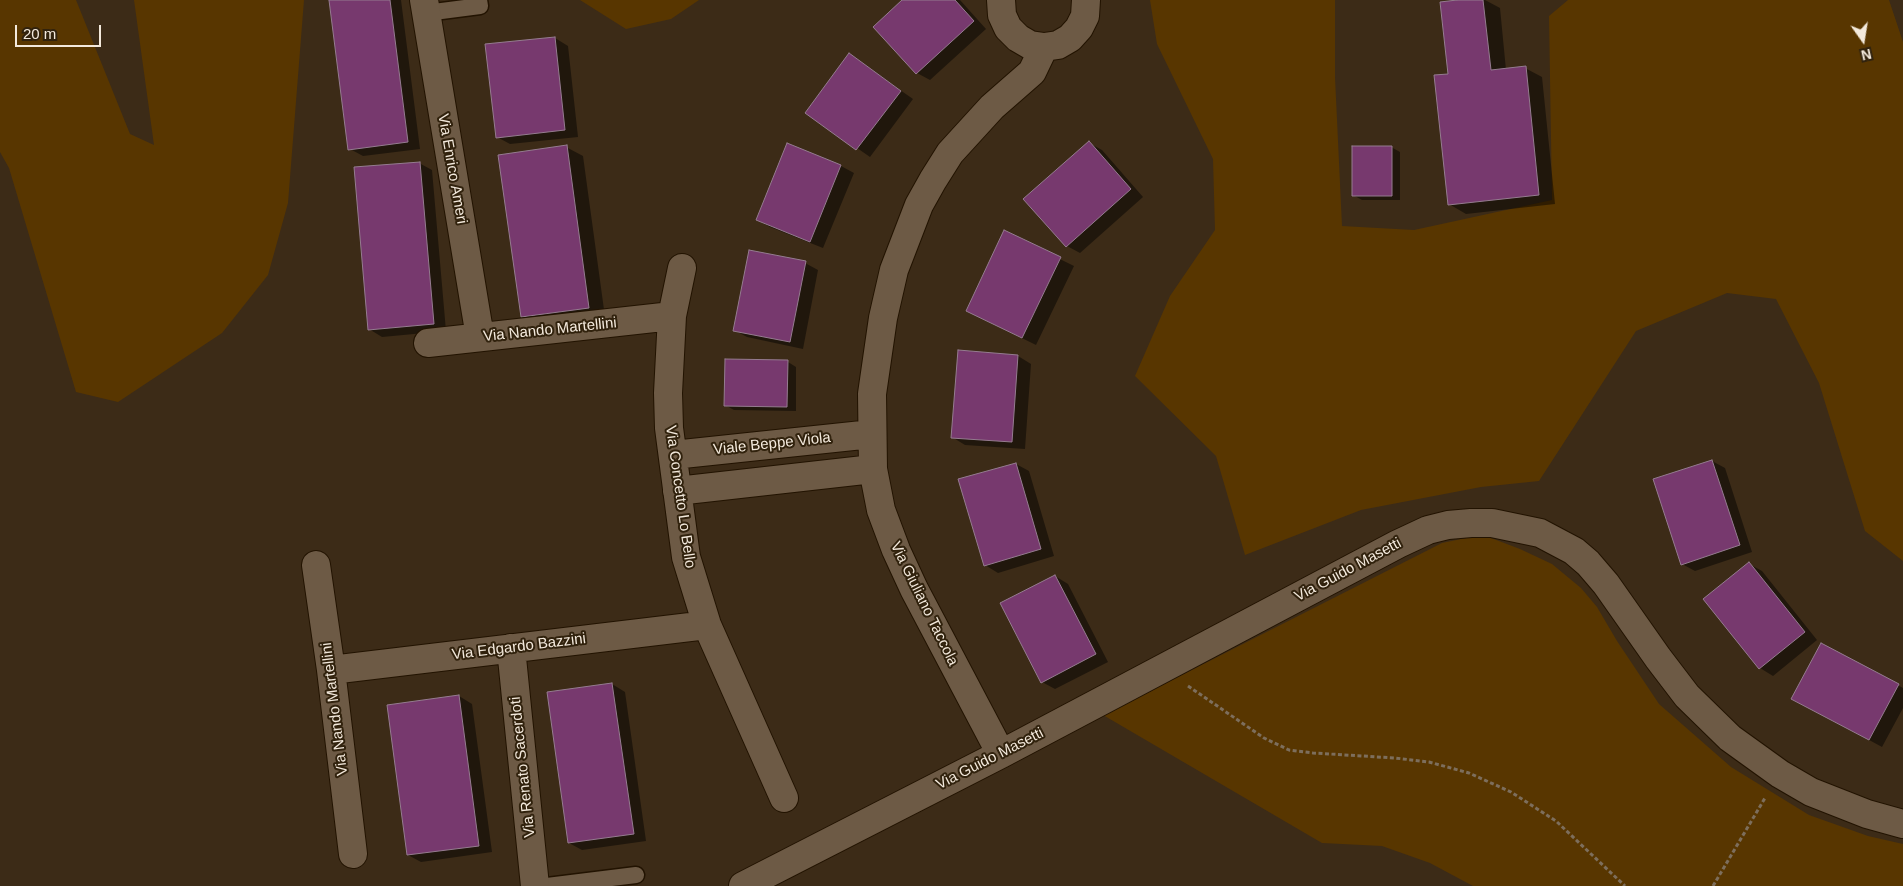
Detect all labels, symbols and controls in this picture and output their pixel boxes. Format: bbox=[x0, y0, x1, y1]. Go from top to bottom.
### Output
scale bar bbox=[18, 15, 104, 47]
north arrow bbox=[1838, 15, 1888, 65]
text: 20 m bbox=[23, 25, 56, 42]
text: N bbox=[1860, 46, 1873, 64]
street label: Via Enrico Ameri bbox=[433, 113, 471, 225]
street label: Via Nando Martellini bbox=[482, 314, 618, 346]
street label: Via Concetto Lo Bello bbox=[661, 424, 699, 570]
street label: Viale Beppe Viola bbox=[712, 429, 832, 459]
street label: Via Guido Masetti bbox=[1292, 534, 1404, 606]
street label: Via Giuliano Taccola bbox=[886, 539, 962, 669]
street label: Via Edgardo Bazzini bbox=[451, 630, 587, 664]
street label: Via Nando Martellini bbox=[318, 641, 352, 777]
street label: Via Renato Sacerdoti bbox=[507, 696, 539, 838]
street label: Via Guido Masetti bbox=[933, 724, 1047, 794]

